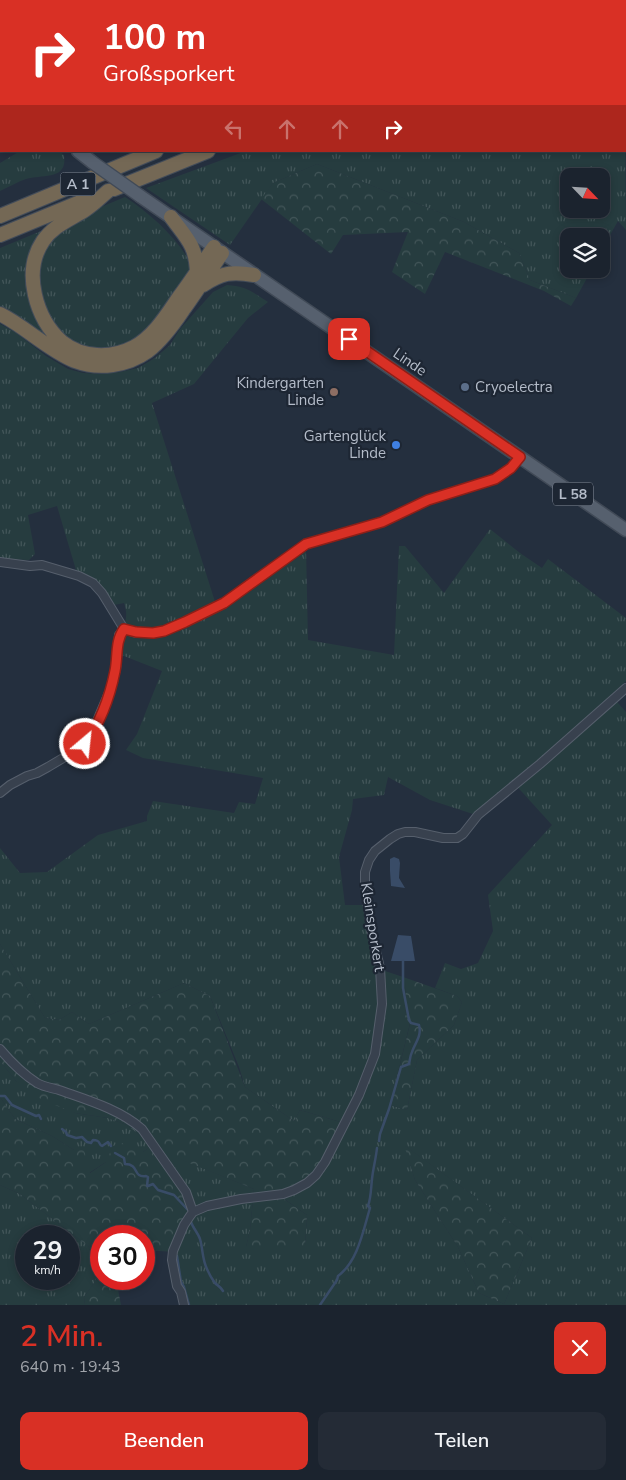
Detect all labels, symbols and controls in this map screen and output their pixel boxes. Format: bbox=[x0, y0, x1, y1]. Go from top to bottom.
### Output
text: 100 m bbox=[103, 14, 206, 61]
icon: right bbox=[20, 20, 85, 85]
text: Großsporkert bbox=[103, 59, 234, 89]
icon: left bbox=[220, 115, 248, 143]
icon: ahead bbox=[273, 115, 301, 143]
icon: ahead bbox=[326, 115, 354, 143]
icon: right bbox=[379, 115, 407, 143]
north arrow bbox=[560, 168, 610, 218]
map controls bbox=[560, 168, 610, 278]
road number: A 1 bbox=[60, 172, 96, 195]
button: layers bbox=[560, 228, 610, 278]
pin bbox=[328, 318, 370, 360]
icon: arrive bbox=[335, 325, 363, 353]
street label: Linde bbox=[389, 343, 431, 381]
place label: Kindergarten Linde bbox=[236, 373, 324, 410]
place label: Cryoelectra bbox=[475, 377, 553, 397]
marker: Cryoelectra bbox=[459, 381, 471, 393]
marker: Kindergarten Linde bbox=[328, 386, 340, 398]
place label: Gartenglück Linde bbox=[304, 426, 386, 463]
marker: Gartenglück Linde bbox=[390, 439, 402, 451]
road number: L 58 bbox=[553, 482, 593, 506]
position arrow bbox=[58, 717, 110, 769]
street label: Kleinsporkert bbox=[356, 881, 390, 974]
speed limit sign: 30 bbox=[90, 1225, 155, 1290]
text: 29 bbox=[32, 1234, 63, 1268]
text: km/h bbox=[34, 1262, 61, 1278]
text: 2 Min. bbox=[20, 1316, 103, 1357]
button: close bbox=[554, 1322, 606, 1374]
text: 640 m · 19:43 bbox=[20, 1356, 121, 1378]
button: Beenden bbox=[20, 1412, 308, 1470]
button: Teilen bbox=[318, 1412, 606, 1470]

